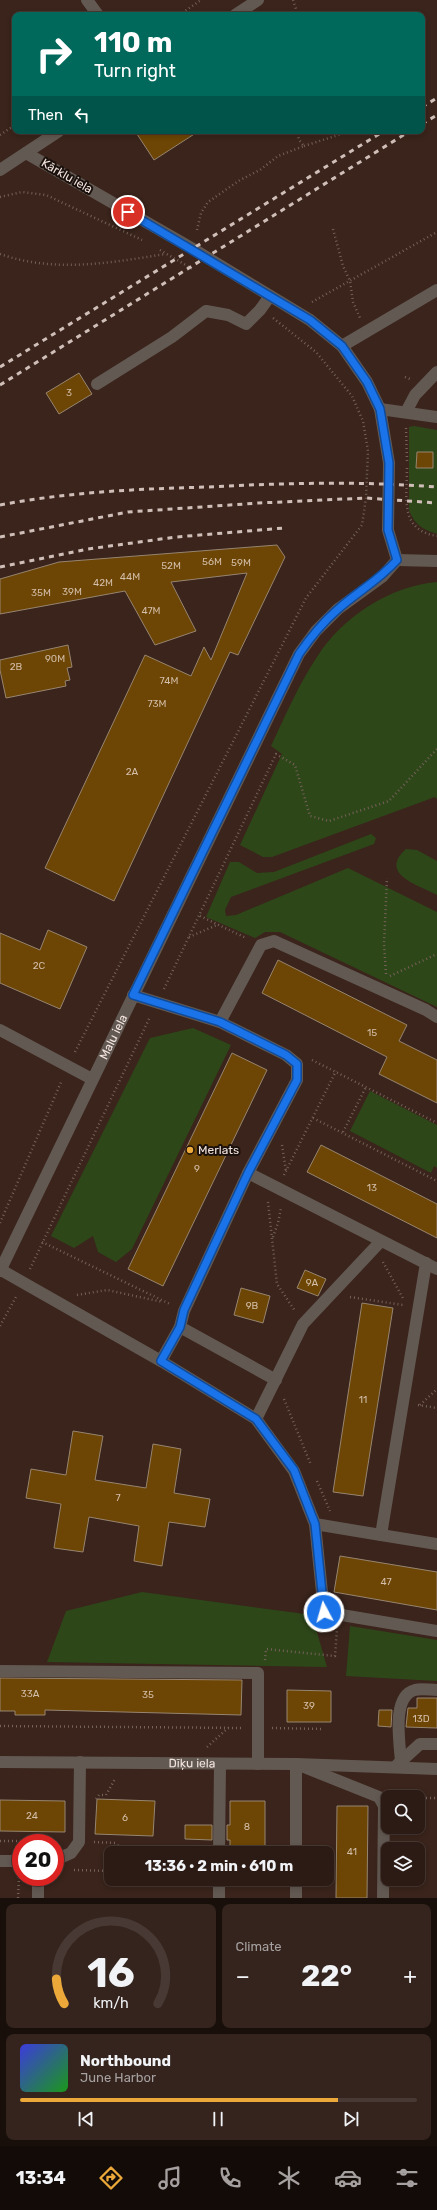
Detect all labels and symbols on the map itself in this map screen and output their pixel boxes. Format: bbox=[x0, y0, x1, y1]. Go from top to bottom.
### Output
street label: Kārklu iela bbox=[39, 156, 95, 196]
pin bbox=[111, 195, 145, 229]
house number: 3 bbox=[66, 387, 72, 399]
house number: 56M bbox=[202, 556, 222, 568]
house number: 59M bbox=[231, 557, 251, 569]
house number: 52M bbox=[161, 560, 181, 572]
house number: 44M bbox=[120, 571, 140, 583]
house number: 42M bbox=[93, 577, 113, 589]
house number: 39M bbox=[62, 586, 82, 598]
house number: 35M bbox=[31, 587, 51, 599]
house number: 47M bbox=[141, 605, 161, 617]
house number: 90M bbox=[45, 653, 65, 665]
house number: 2B bbox=[10, 661, 23, 673]
house number: 74M bbox=[160, 675, 179, 687]
house number: 73M bbox=[147, 698, 167, 710]
house number: 2A bbox=[126, 766, 139, 778]
house number: 2C bbox=[33, 960, 46, 972]
street label: Malu iela bbox=[97, 1012, 130, 1062]
house number: 15 bbox=[367, 1027, 377, 1039]
place label: Merlats bbox=[198, 1143, 239, 1157]
marker: Merlats bbox=[185, 1145, 195, 1155]
house number: 9 bbox=[194, 1163, 200, 1175]
house number: 13 bbox=[367, 1182, 377, 1194]
house number: 9A bbox=[306, 1277, 318, 1289]
house number: 9B bbox=[246, 1300, 259, 1312]
house number: 11 bbox=[359, 1394, 367, 1406]
house number: 7 bbox=[115, 1492, 121, 1504]
house number: 47 bbox=[380, 1576, 392, 1588]
position arrow bbox=[303, 1591, 345, 1633]
house number: 33A bbox=[21, 1688, 40, 1700]
house number: 35 bbox=[142, 1689, 154, 1701]
house number: 39 bbox=[303, 1700, 315, 1712]
house number: 13D bbox=[412, 1713, 430, 1725]
street label: Dīķu iela bbox=[169, 1756, 215, 1770]
house number: 24 bbox=[26, 1810, 38, 1822]
house number: 6 bbox=[122, 1812, 128, 1824]
house number: 8 bbox=[244, 1821, 250, 1833]
speed limit sign: 20 bbox=[12, 1834, 64, 1886]
house number: 41 bbox=[347, 1846, 357, 1858]

